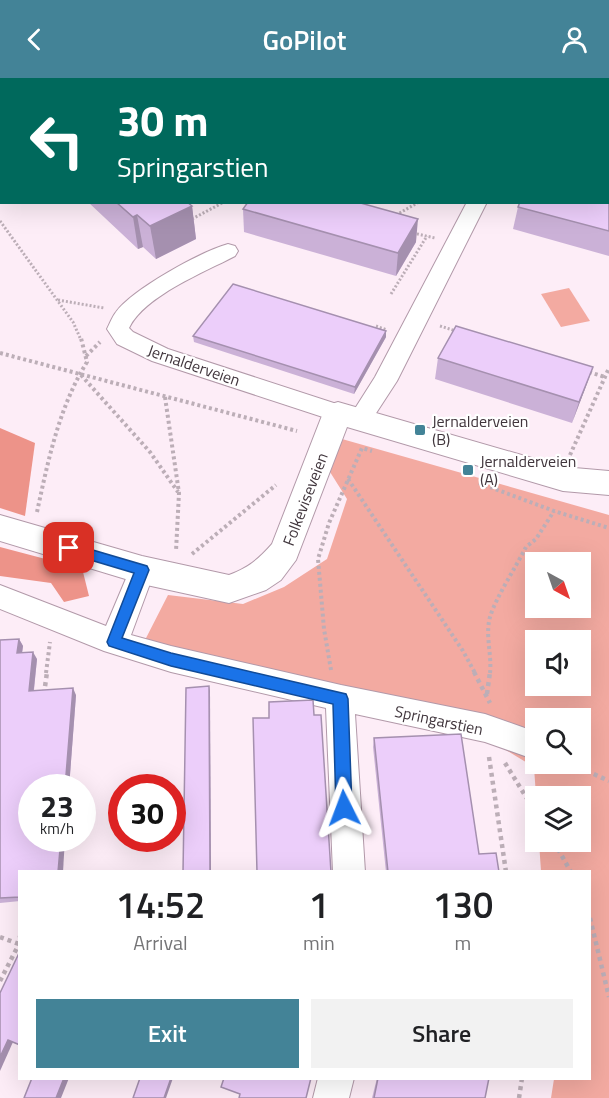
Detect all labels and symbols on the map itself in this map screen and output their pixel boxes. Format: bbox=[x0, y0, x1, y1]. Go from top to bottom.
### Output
street label: Jernalderveien bbox=[145, 338, 243, 392]
place label: Jernalderveien (B) bbox=[432, 409, 528, 451]
marker: Jernalderveien (B) bbox=[413, 423, 427, 437]
street label: Folkeviseveien bbox=[276, 449, 334, 549]
place label: Jernalderveien (A) bbox=[480, 449, 576, 491]
marker: Jernalderveien (A) bbox=[461, 463, 475, 477]
pin bbox=[43, 522, 94, 573]
north arrow bbox=[525, 552, 591, 618]
street label: Springarstien bbox=[393, 699, 485, 741]
speed limit sign: 30 bbox=[108, 774, 186, 852]
position arrow bbox=[312, 776, 376, 840]

